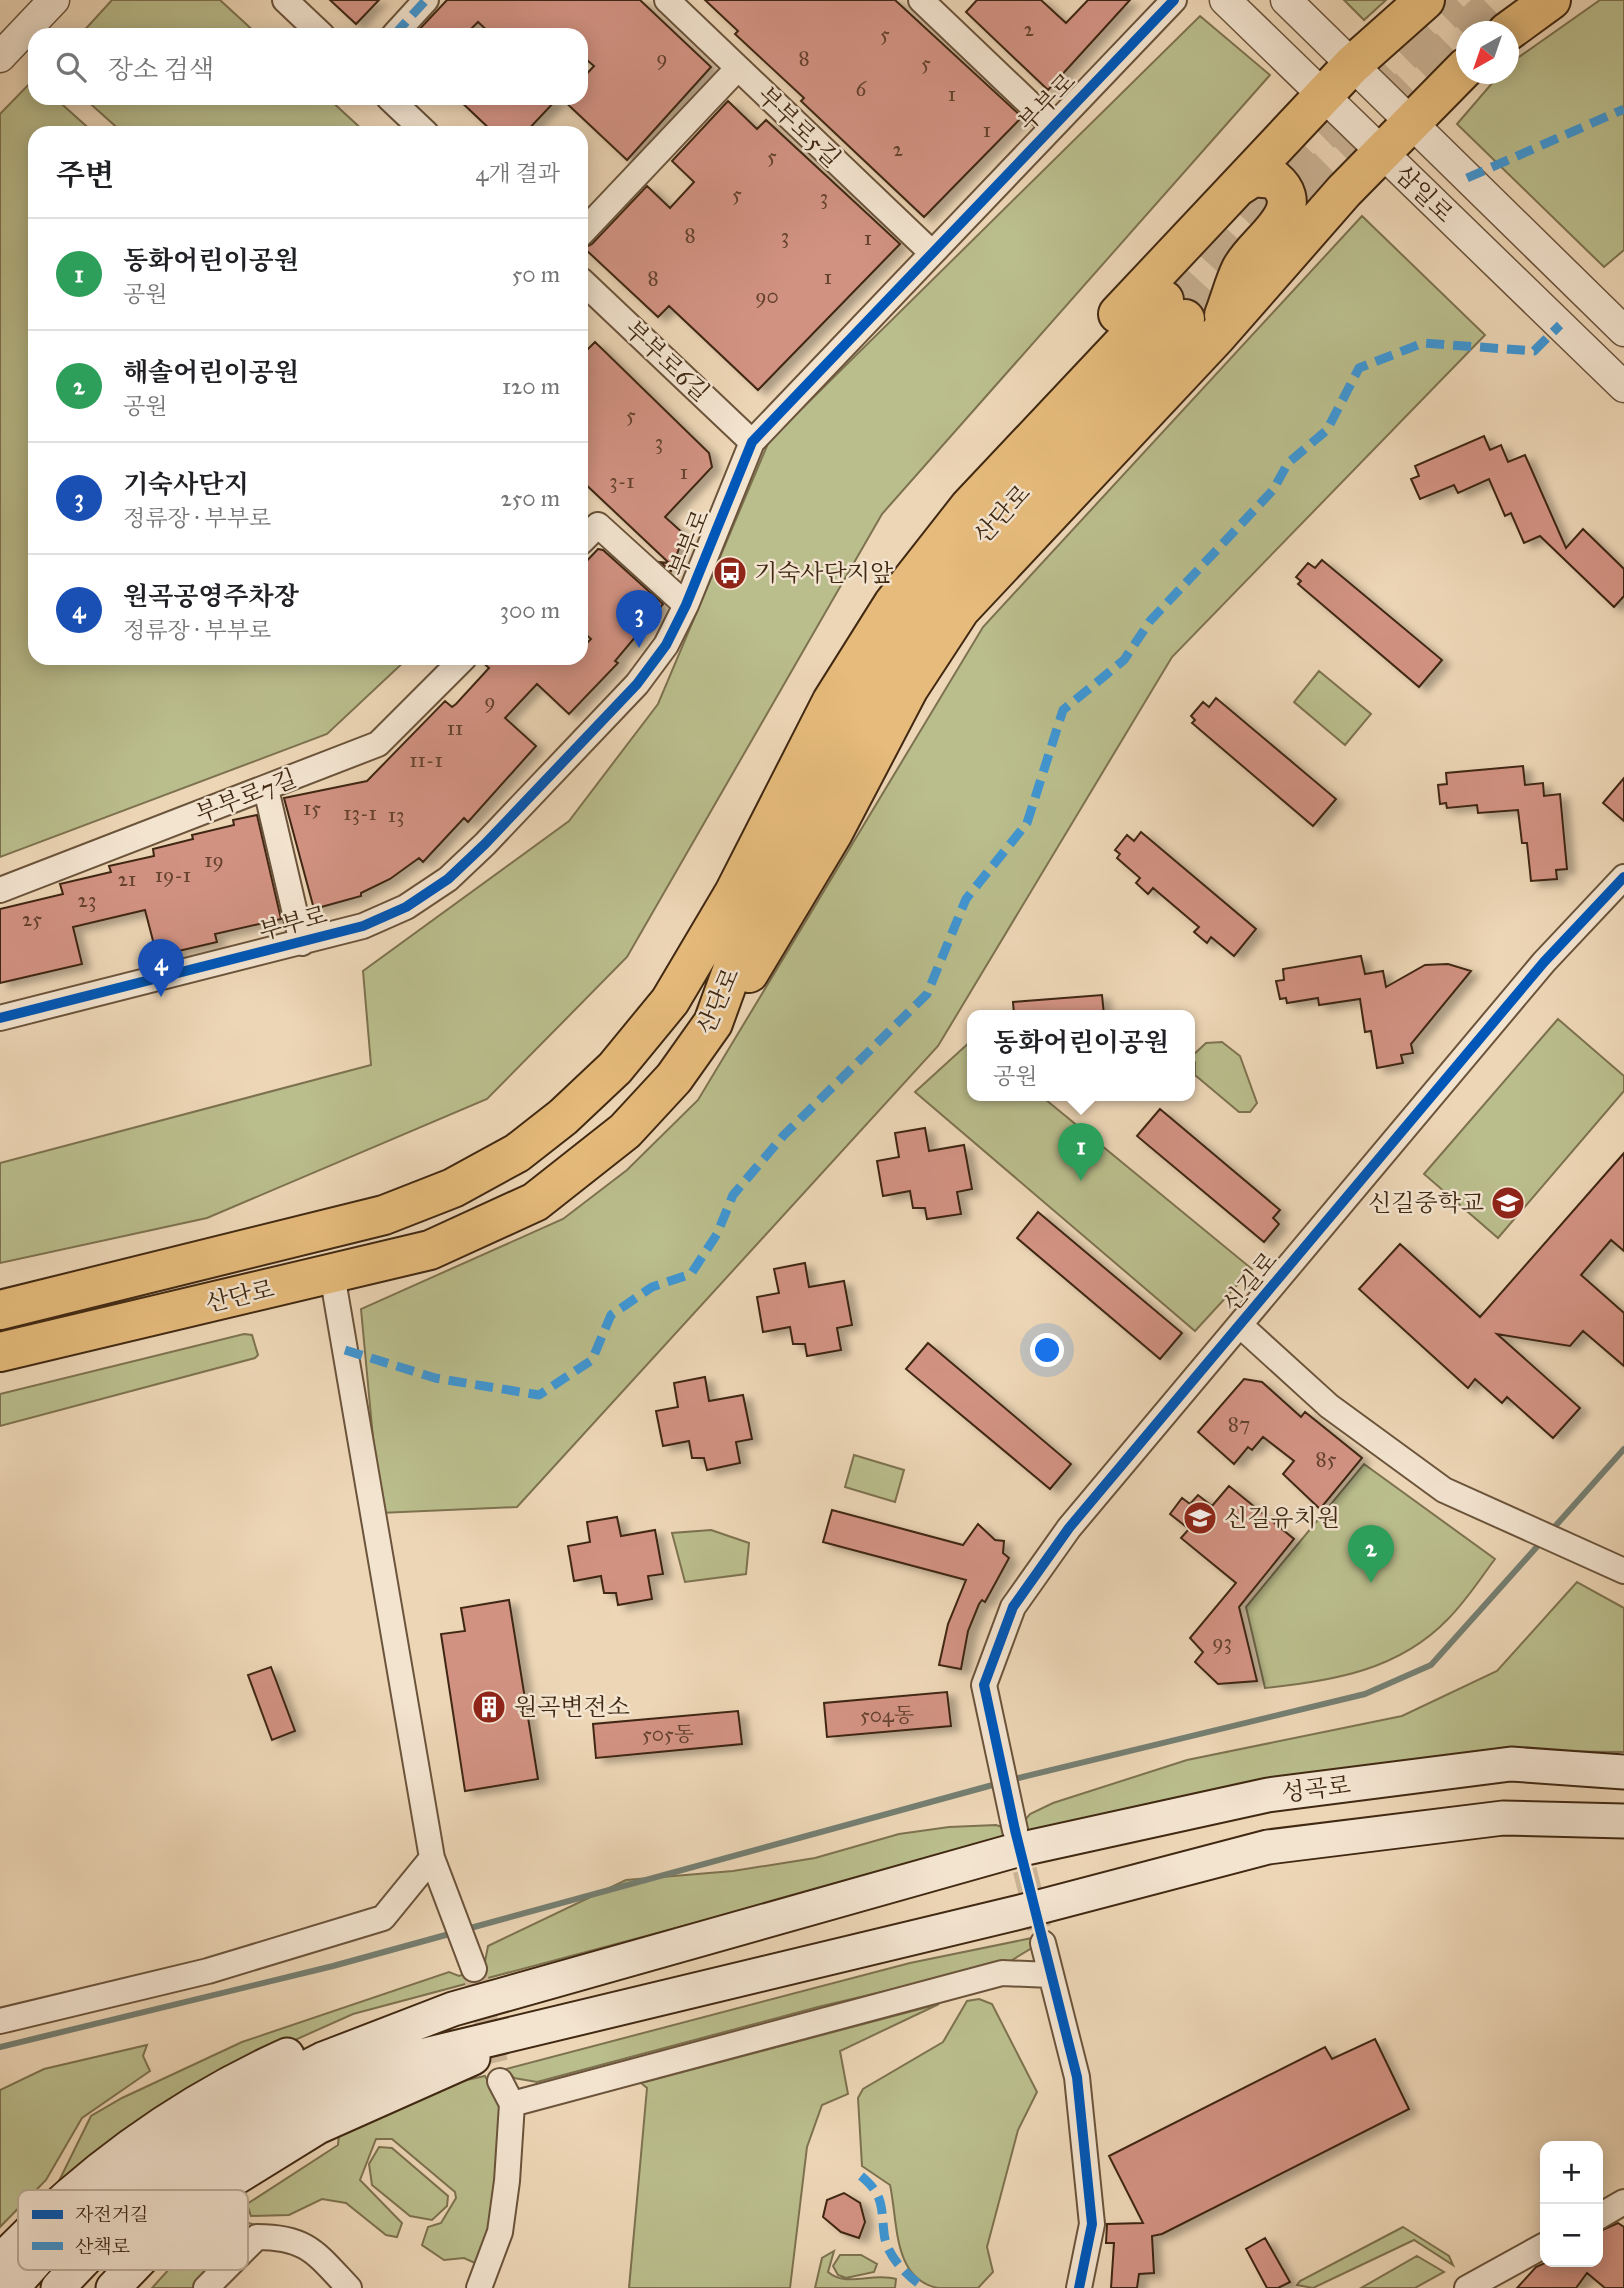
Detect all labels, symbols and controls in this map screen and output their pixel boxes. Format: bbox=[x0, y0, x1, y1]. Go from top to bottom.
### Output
house number: 2 bbox=[1024, 16, 1035, 42]
house number: 5 bbox=[880, 21, 890, 47]
north arrow bbox=[1456, 21, 1519, 84]
search box bbox=[28, 28, 588, 105]
house number: 9 bbox=[656, 45, 668, 71]
house number: 8 bbox=[798, 45, 810, 71]
icon: search bbox=[52, 48, 90, 86]
house number: 5 bbox=[921, 50, 931, 76]
text: 장소 검색 bbox=[108, 53, 214, 85]
street label: 부부로 bbox=[1012, 67, 1082, 137]
house number: 6 bbox=[856, 76, 868, 102]
street label: 부부로5길 bbox=[752, 81, 846, 173]
house number: 1 bbox=[948, 81, 956, 107]
house number: 1 bbox=[983, 117, 991, 143]
house number: 2 bbox=[893, 136, 904, 162]
house number: 5 bbox=[767, 143, 777, 169]
text: 주변 bbox=[56, 157, 114, 193]
text: 4개 결과 bbox=[476, 159, 560, 187]
street label: 삼일로 bbox=[1389, 159, 1459, 229]
house number: 5 bbox=[732, 181, 742, 207]
house number: 3 bbox=[820, 184, 828, 210]
house number: 8 bbox=[684, 222, 696, 248]
house number: 3 bbox=[781, 223, 789, 249]
house number: 1 bbox=[864, 225, 872, 251]
text: 동화어린이공원 bbox=[123, 244, 299, 276]
text: 1 bbox=[74, 260, 84, 288]
text: 50 m bbox=[512, 260, 560, 288]
house number: 1 bbox=[824, 264, 832, 290]
house number: 8 bbox=[647, 265, 659, 291]
text: 공원 bbox=[123, 280, 167, 308]
house number: 90 bbox=[755, 283, 779, 309]
street label: 부부로6길 bbox=[618, 314, 716, 408]
text: 해솔어린이공원 bbox=[123, 356, 299, 388]
text: 2 bbox=[73, 372, 85, 400]
text: 120 m bbox=[502, 372, 560, 400]
text: 공원 bbox=[123, 392, 167, 420]
house number: 5 bbox=[626, 402, 636, 428]
house number: 3 bbox=[655, 429, 663, 455]
house number: 1 bbox=[680, 459, 688, 485]
text: 기숙사단지 bbox=[123, 468, 249, 500]
house number: 3-1 bbox=[609, 468, 635, 494]
street label: 산단로 bbox=[967, 478, 1037, 550]
text: 3 bbox=[74, 484, 84, 512]
text: 250 m bbox=[500, 484, 560, 512]
text: 정류장 · 부부로 bbox=[123, 504, 271, 532]
street label: 부부로 bbox=[662, 505, 716, 581]
bus stop icon: 기숙사단지앞 bbox=[711, 554, 749, 592]
place label: 기숙사단지앞 bbox=[754, 558, 893, 588]
text: 원곡공영주차장 bbox=[123, 580, 299, 612]
pin: 3 bbox=[616, 590, 662, 648]
text: 4 bbox=[73, 596, 85, 624]
text: 300 m bbox=[500, 596, 560, 624]
text: 정류장 · 부부로 bbox=[123, 616, 271, 644]
house number: 9 bbox=[484, 688, 496, 714]
house number: 11 bbox=[447, 715, 463, 741]
house number: 11-1 bbox=[409, 747, 443, 773]
street label: 부부로7길 bbox=[191, 763, 301, 829]
house number: 15 bbox=[303, 795, 321, 821]
house number: 13-1 bbox=[343, 800, 377, 826]
house number: 13 bbox=[388, 802, 404, 828]
house number: 19 bbox=[204, 847, 224, 873]
house number: 19-1 bbox=[155, 862, 191, 888]
house number: 21 bbox=[118, 866, 136, 892]
house number: 23 bbox=[78, 887, 96, 913]
street label: 부부로 bbox=[256, 900, 330, 946]
house number: 25 bbox=[22, 906, 42, 932]
pin: 4 bbox=[138, 939, 184, 997]
street label: 산단로 bbox=[690, 963, 746, 1039]
popup bbox=[967, 1010, 1195, 1101]
text: 동화어린이공원 bbox=[993, 1026, 1169, 1058]
text: 공원 bbox=[993, 1062, 1038, 1090]
pin: 1 bbox=[1058, 1123, 1104, 1181]
school or university icon: 신길중학교 bbox=[1489, 1184, 1527, 1222]
place label: 신길중학교 bbox=[1368, 1188, 1484, 1218]
street label: 신길로 bbox=[1216, 1246, 1284, 1318]
street label: 산단로 bbox=[203, 1274, 277, 1318]
your location bbox=[1030, 1333, 1064, 1367]
house number: 87 bbox=[1228, 1411, 1250, 1437]
house number: 85 bbox=[1316, 1446, 1337, 1472]
school or university icon: 신길유치원 bbox=[1181, 1499, 1219, 1537]
place label: 신길유치원 bbox=[1224, 1503, 1340, 1533]
pin: 2 bbox=[1348, 1525, 1394, 1583]
house number: 93 bbox=[1212, 1629, 1232, 1655]
building icon: 원곡변전소 bbox=[470, 1688, 508, 1726]
place label: 원곡변전소 bbox=[514, 1692, 630, 1722]
house number: 504동 bbox=[860, 1702, 914, 1728]
house number: 505동 bbox=[642, 1721, 694, 1747]
street label: 성곡로 bbox=[1280, 1770, 1352, 1808]
map controls bbox=[1540, 2141, 1603, 2267]
button: + bbox=[1540, 2141, 1603, 2204]
legend bbox=[18, 2190, 248, 2270]
text: 자전거길 bbox=[75, 2203, 148, 2226]
button: − bbox=[1540, 2204, 1603, 2267]
text: 산책로 bbox=[75, 2235, 130, 2258]

